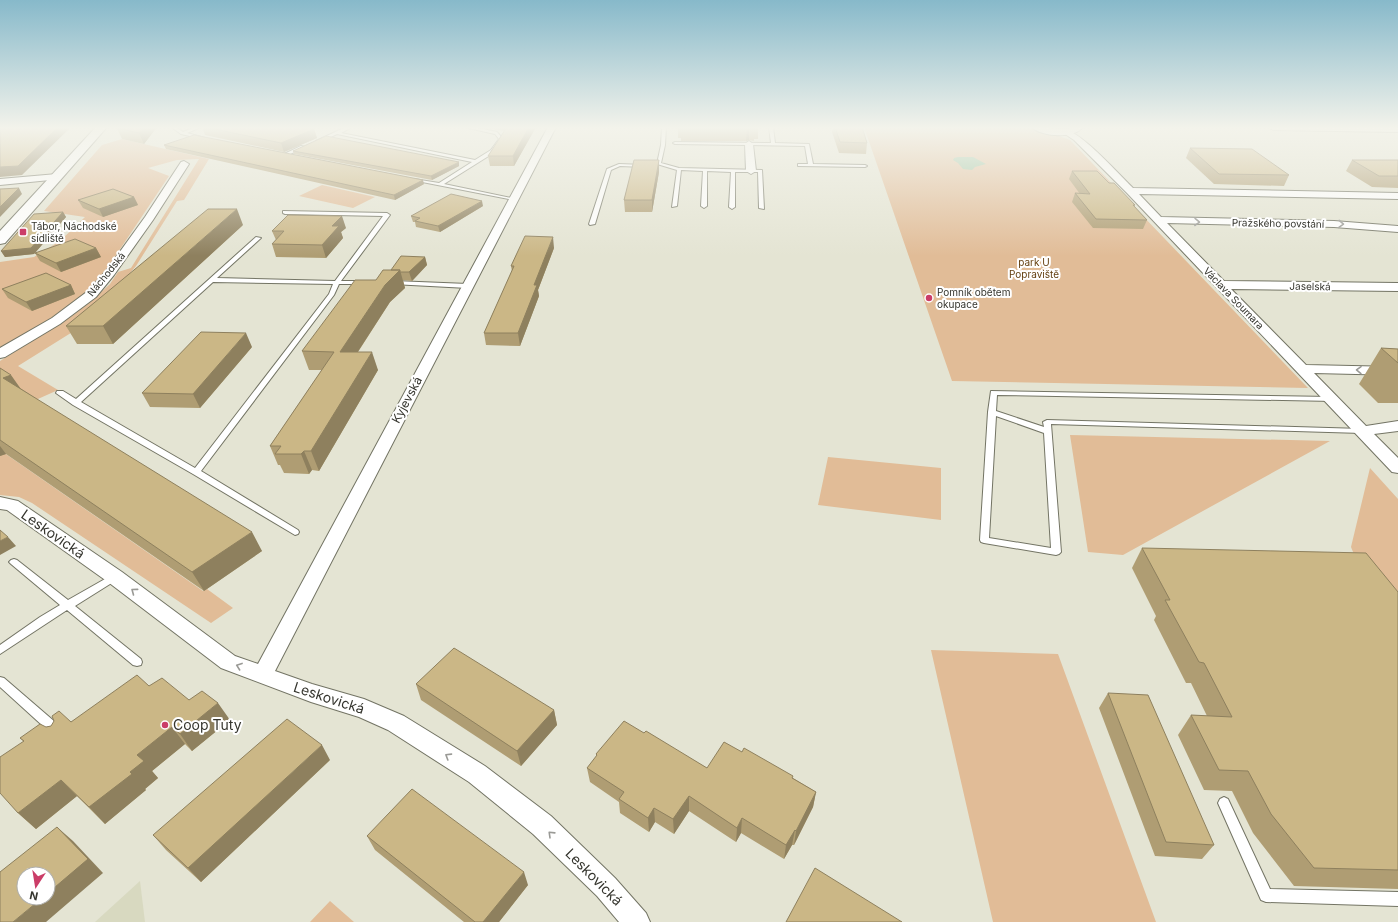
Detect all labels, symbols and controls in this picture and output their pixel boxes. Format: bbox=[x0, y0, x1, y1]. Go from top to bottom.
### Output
street label: Pražského povstání bbox=[1232, 216, 1325, 230]
one-way arrow bbox=[1194, 218, 1200, 226]
place label: Tábor, Náchodské sídliště bbox=[31, 220, 117, 244]
one-way arrow bbox=[1338, 220, 1344, 228]
marker: Tábor, Náchodské sídliště bbox=[18, 227, 28, 237]
street label: Náchodská bbox=[85, 250, 127, 298]
park label: park U Popraviště bbox=[1009, 256, 1059, 280]
street label: Václava Soumara bbox=[1201, 264, 1267, 332]
street label: Jaselská bbox=[1289, 280, 1331, 292]
place label: Pomník obětem okupace bbox=[937, 286, 1010, 310]
marker: Pomník obětem okupace bbox=[924, 293, 934, 303]
one-way arrow bbox=[1356, 366, 1362, 374]
street label: Kyjevská bbox=[388, 374, 425, 426]
street label: Leskovická bbox=[18, 505, 88, 562]
one-way arrow bbox=[131, 589, 138, 596]
one-way arrow bbox=[236, 662, 243, 670]
street label: Leskovická bbox=[291, 678, 367, 717]
place label: Coop Tuty bbox=[173, 716, 242, 733]
marker: Coop Tuty bbox=[160, 720, 170, 730]
one-way arrow bbox=[445, 753, 452, 760]
one-way arrow bbox=[548, 831, 556, 839]
street label: Leskovická bbox=[562, 845, 626, 909]
north arrow bbox=[16, 866, 56, 906]
text: N bbox=[28, 888, 39, 904]

